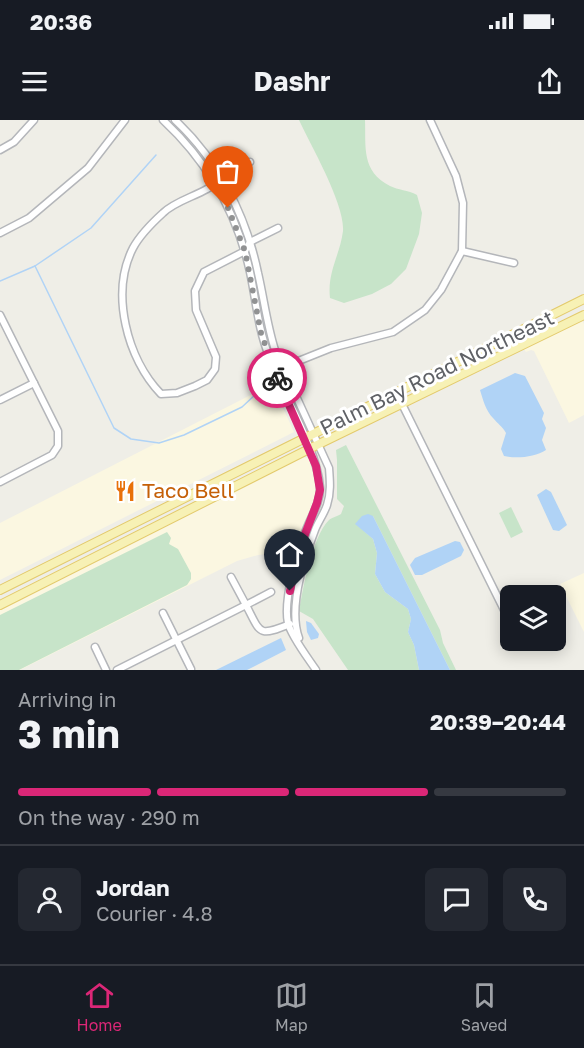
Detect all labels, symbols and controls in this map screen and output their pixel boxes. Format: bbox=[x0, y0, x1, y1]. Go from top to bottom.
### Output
text: 20:36 bbox=[30, 8, 92, 35]
icon: menu bbox=[18, 65, 51, 98]
text: Dashr bbox=[254, 65, 330, 97]
icon: share bbox=[533, 65, 566, 98]
pin bbox=[202, 146, 253, 208]
icon: bag bbox=[211, 155, 244, 188]
street label: Palm Bay Road Northeast bbox=[315, 304, 558, 440]
courier bbox=[247, 348, 307, 408]
icon: bike bbox=[261, 362, 294, 395]
place label: Taco Bell bbox=[142, 477, 234, 503]
restaurant icon: Taco Bell bbox=[113, 479, 137, 503]
pin bbox=[264, 529, 315, 591]
icon: home bbox=[273, 538, 306, 571]
map controls bbox=[500, 585, 566, 651]
button: layers bbox=[500, 585, 566, 651]
text: Arriving in bbox=[18, 687, 116, 711]
text: 20:39–20:44 bbox=[430, 708, 566, 735]
text: 3 min bbox=[18, 710, 120, 757]
text: On the way · 290 m bbox=[18, 805, 200, 829]
button: person bbox=[18, 868, 81, 931]
button: chat bbox=[425, 868, 488, 931]
button: phone bbox=[503, 868, 566, 931]
text: Jordan bbox=[96, 874, 170, 901]
text: Courier · 4.8 bbox=[96, 901, 213, 925]
tab: Home bbox=[77, 979, 122, 1035]
tab: Map bbox=[275, 979, 308, 1035]
tab: Saved bbox=[461, 979, 507, 1035]

